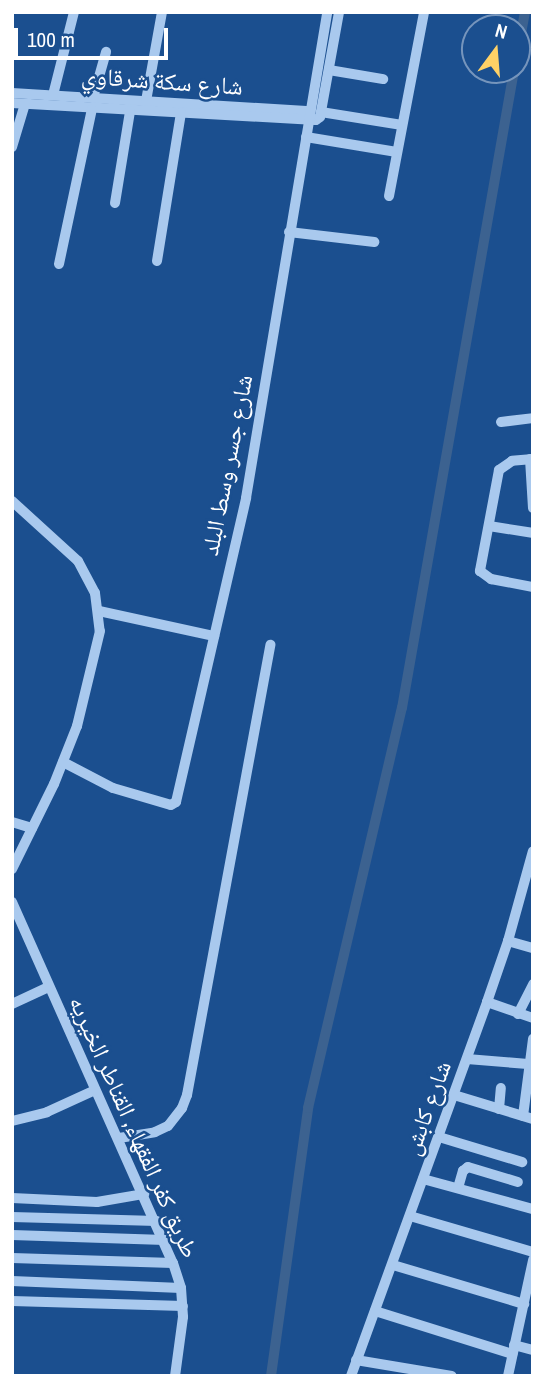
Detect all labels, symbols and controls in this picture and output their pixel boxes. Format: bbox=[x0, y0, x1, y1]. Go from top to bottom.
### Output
scale bar bbox=[18, 14, 172, 58]
north arrow bbox=[461, 14, 531, 84]
text: N bbox=[492, 17, 510, 45]
text: 100 m bbox=[27, 25, 75, 54]
street label: شارع سكة شرقاوي bbox=[80, 61, 244, 101]
street label: شارع جسر وسط البلد bbox=[195, 372, 259, 558]
street label: طريق كفر الفقهاء, القناطر الخيريه bbox=[63, 992, 205, 1262]
street label: شارع كابش bbox=[397, 1057, 457, 1159]

